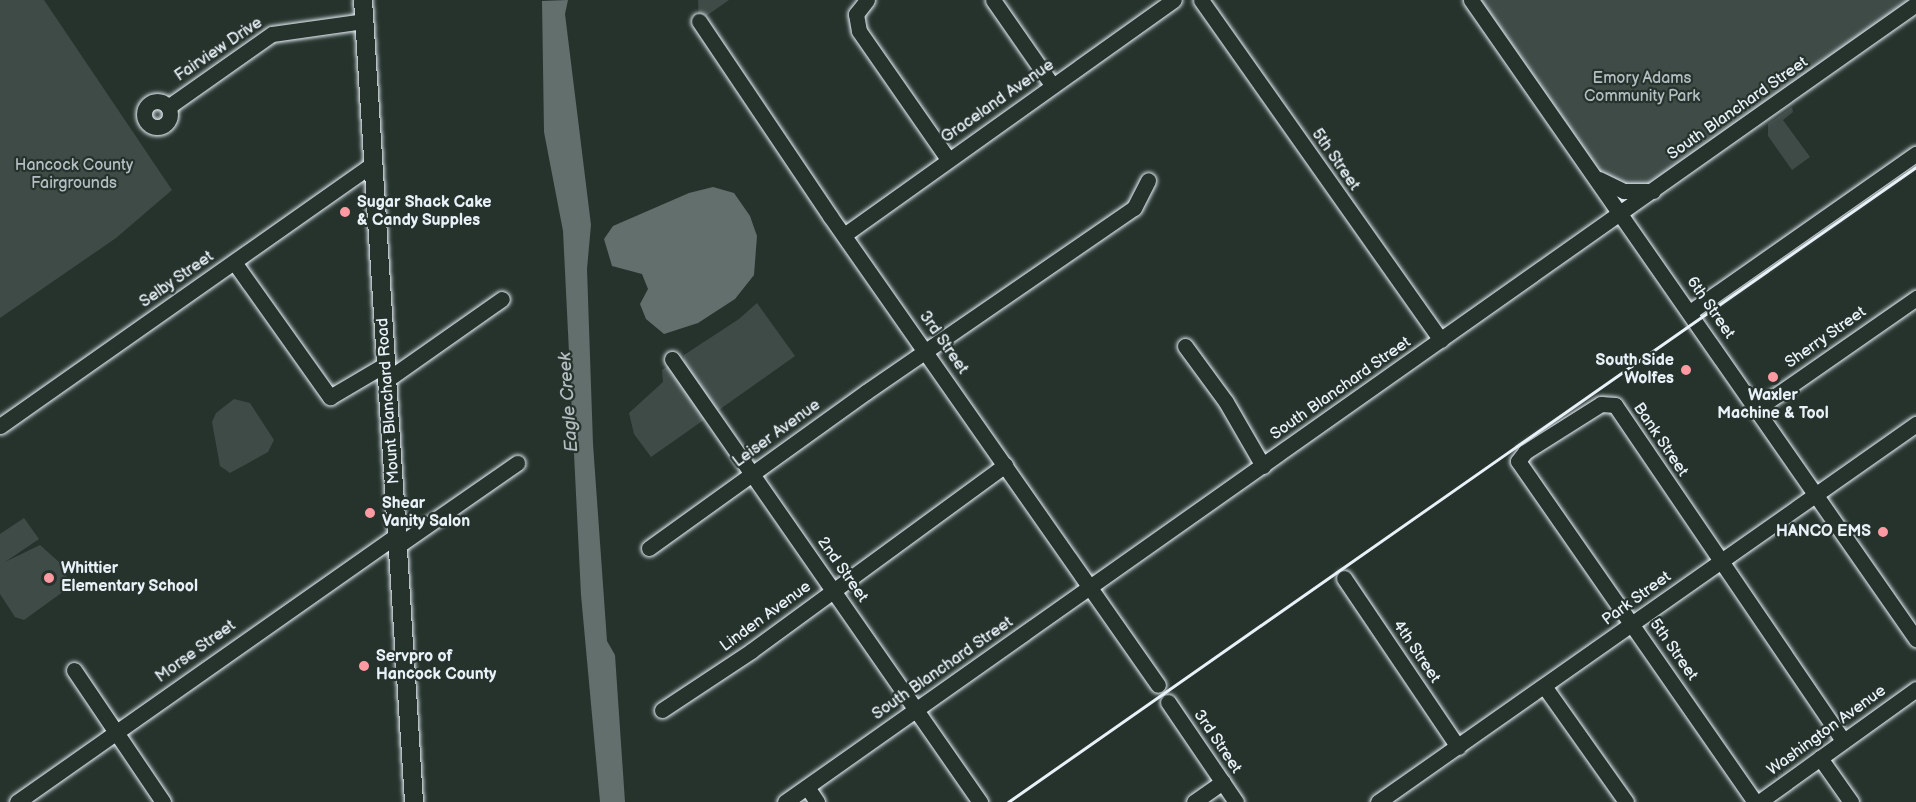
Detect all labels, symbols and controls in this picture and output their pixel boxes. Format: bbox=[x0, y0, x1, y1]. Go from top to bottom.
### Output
street label: Fairview Drive bbox=[172, 14, 266, 86]
street label: South Blanchard Street bbox=[1664, 53, 1812, 165]
street label: Graceland Avenue bbox=[938, 56, 1058, 148]
park label: Emory Adams Community Park bbox=[1583, 69, 1701, 107]
street label: 5th Street bbox=[1307, 125, 1363, 195]
park label: Hancock County Fairgrounds bbox=[15, 156, 133, 194]
place label: Sugar Shack Cake & Candy Supples bbox=[357, 193, 492, 231]
marker: Sugar Shack Cake & Candy Supples bbox=[338, 205, 352, 219]
street label: Selby Street bbox=[136, 247, 218, 313]
street label: 6th Street bbox=[1682, 273, 1738, 343]
street label: Sherry Street bbox=[1781, 303, 1871, 373]
street label: 3rd Street bbox=[914, 308, 972, 378]
street label: Mount Blanchard Road bbox=[374, 317, 404, 485]
street label: South Blanchard Street bbox=[1267, 333, 1415, 445]
water label: Eagle Creek bbox=[555, 351, 583, 453]
place label: South Side Wolfes bbox=[1596, 351, 1674, 389]
marker: South Side Wolfes bbox=[1679, 363, 1693, 377]
marker: Waxler Machine & Tool bbox=[1766, 370, 1780, 384]
place label: Waxler Machine & Tool bbox=[1717, 386, 1829, 424]
street label: Leiser Avenue bbox=[730, 396, 824, 472]
street label: Bank Street bbox=[1628, 399, 1692, 481]
place label: Shear Vanity Salon bbox=[382, 494, 471, 532]
marker: Shear Vanity Salon bbox=[363, 506, 377, 520]
place label: HANCO EMS bbox=[1776, 522, 1871, 542]
marker: HANCO EMS bbox=[1876, 525, 1890, 539]
street label: 2nd Street bbox=[812, 533, 872, 607]
place label: Whittier Elementary School bbox=[61, 559, 198, 597]
street label: Park Street bbox=[1599, 568, 1675, 630]
marker: Whittier Elementary School bbox=[42, 571, 56, 585]
street label: Linden Avenue bbox=[717, 578, 815, 656]
street label: South Blanchard Street bbox=[869, 613, 1017, 725]
street label: 5th Street bbox=[1645, 615, 1701, 685]
street label: Morse Street bbox=[152, 617, 240, 687]
street label: 4th Street bbox=[1388, 617, 1444, 687]
place label: Servpro of Hancock County bbox=[376, 647, 496, 685]
marker: Servpro of Hancock County bbox=[357, 659, 371, 673]
street label: Washington Avenue bbox=[1764, 681, 1890, 781]
street label: 3rd Street bbox=[1189, 706, 1245, 778]

